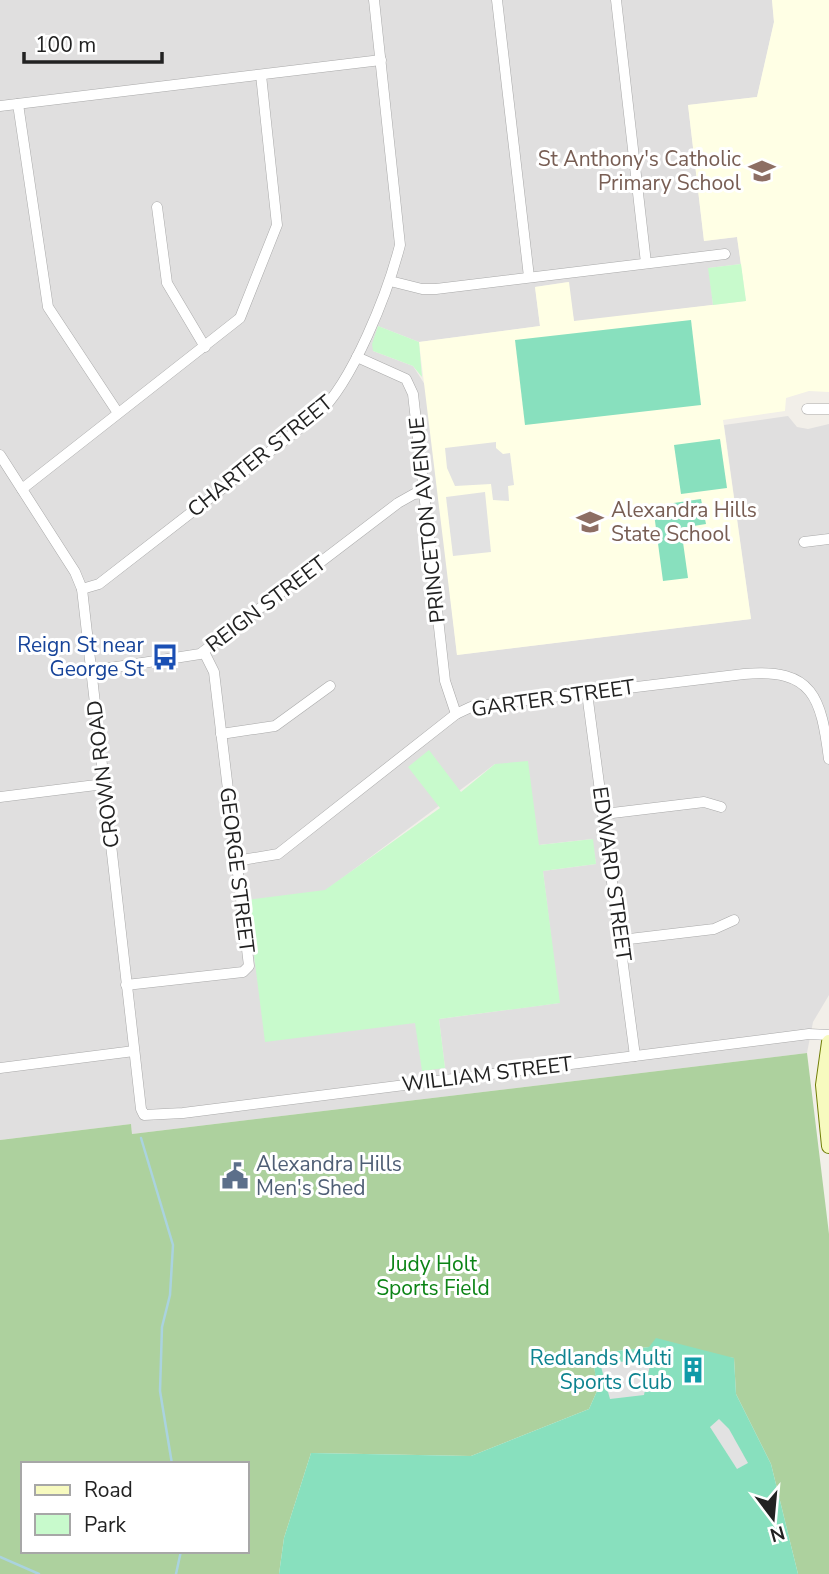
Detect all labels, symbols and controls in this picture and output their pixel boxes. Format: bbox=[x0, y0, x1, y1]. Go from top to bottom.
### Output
scale bar bbox=[24, 21, 163, 65]
text: 100 m bbox=[35, 31, 96, 59]
place label: St Anthony's Catholic Primary School bbox=[538, 145, 742, 197]
school or university icon: St Anthony's Catholic Primary School bbox=[747, 156, 777, 186]
street label: CHARTER STREET bbox=[181, 388, 339, 523]
street label: PRINCETON AVENUE bbox=[402, 416, 452, 624]
place label: Alexandra Hills State School bbox=[611, 496, 757, 548]
school or university icon: Alexandra Hills State School bbox=[575, 507, 605, 537]
street label: REIGN STREET bbox=[200, 549, 332, 659]
place label: Reign St near George St bbox=[17, 631, 145, 683]
bus stop icon: Reign St near George St bbox=[150, 642, 180, 672]
street label: GARTER STREET bbox=[470, 673, 637, 723]
street label: CROWN ROAD bbox=[80, 699, 126, 849]
street label: EDWARD STREET bbox=[586, 785, 638, 963]
street label: GEORGE STREET bbox=[213, 786, 261, 955]
street label: WILLIAM STREET bbox=[400, 1050, 574, 1098]
place label: Alexandra Hills Men's Shed bbox=[256, 1150, 402, 1202]
public building icon: Alexandra Hills Men's Shed bbox=[220, 1161, 250, 1191]
park label: Judy Holt Sports Field bbox=[376, 1250, 490, 1302]
place label: Redlands Multi Sports Club bbox=[530, 1344, 672, 1396]
building icon: Redlands Multi Sports Club bbox=[678, 1355, 708, 1385]
legend bbox=[21, 1462, 248, 1553]
text: Road bbox=[84, 1476, 133, 1504]
north arrow bbox=[738, 1483, 808, 1553]
text: Park bbox=[84, 1511, 126, 1539]
text: N bbox=[767, 1519, 788, 1548]

